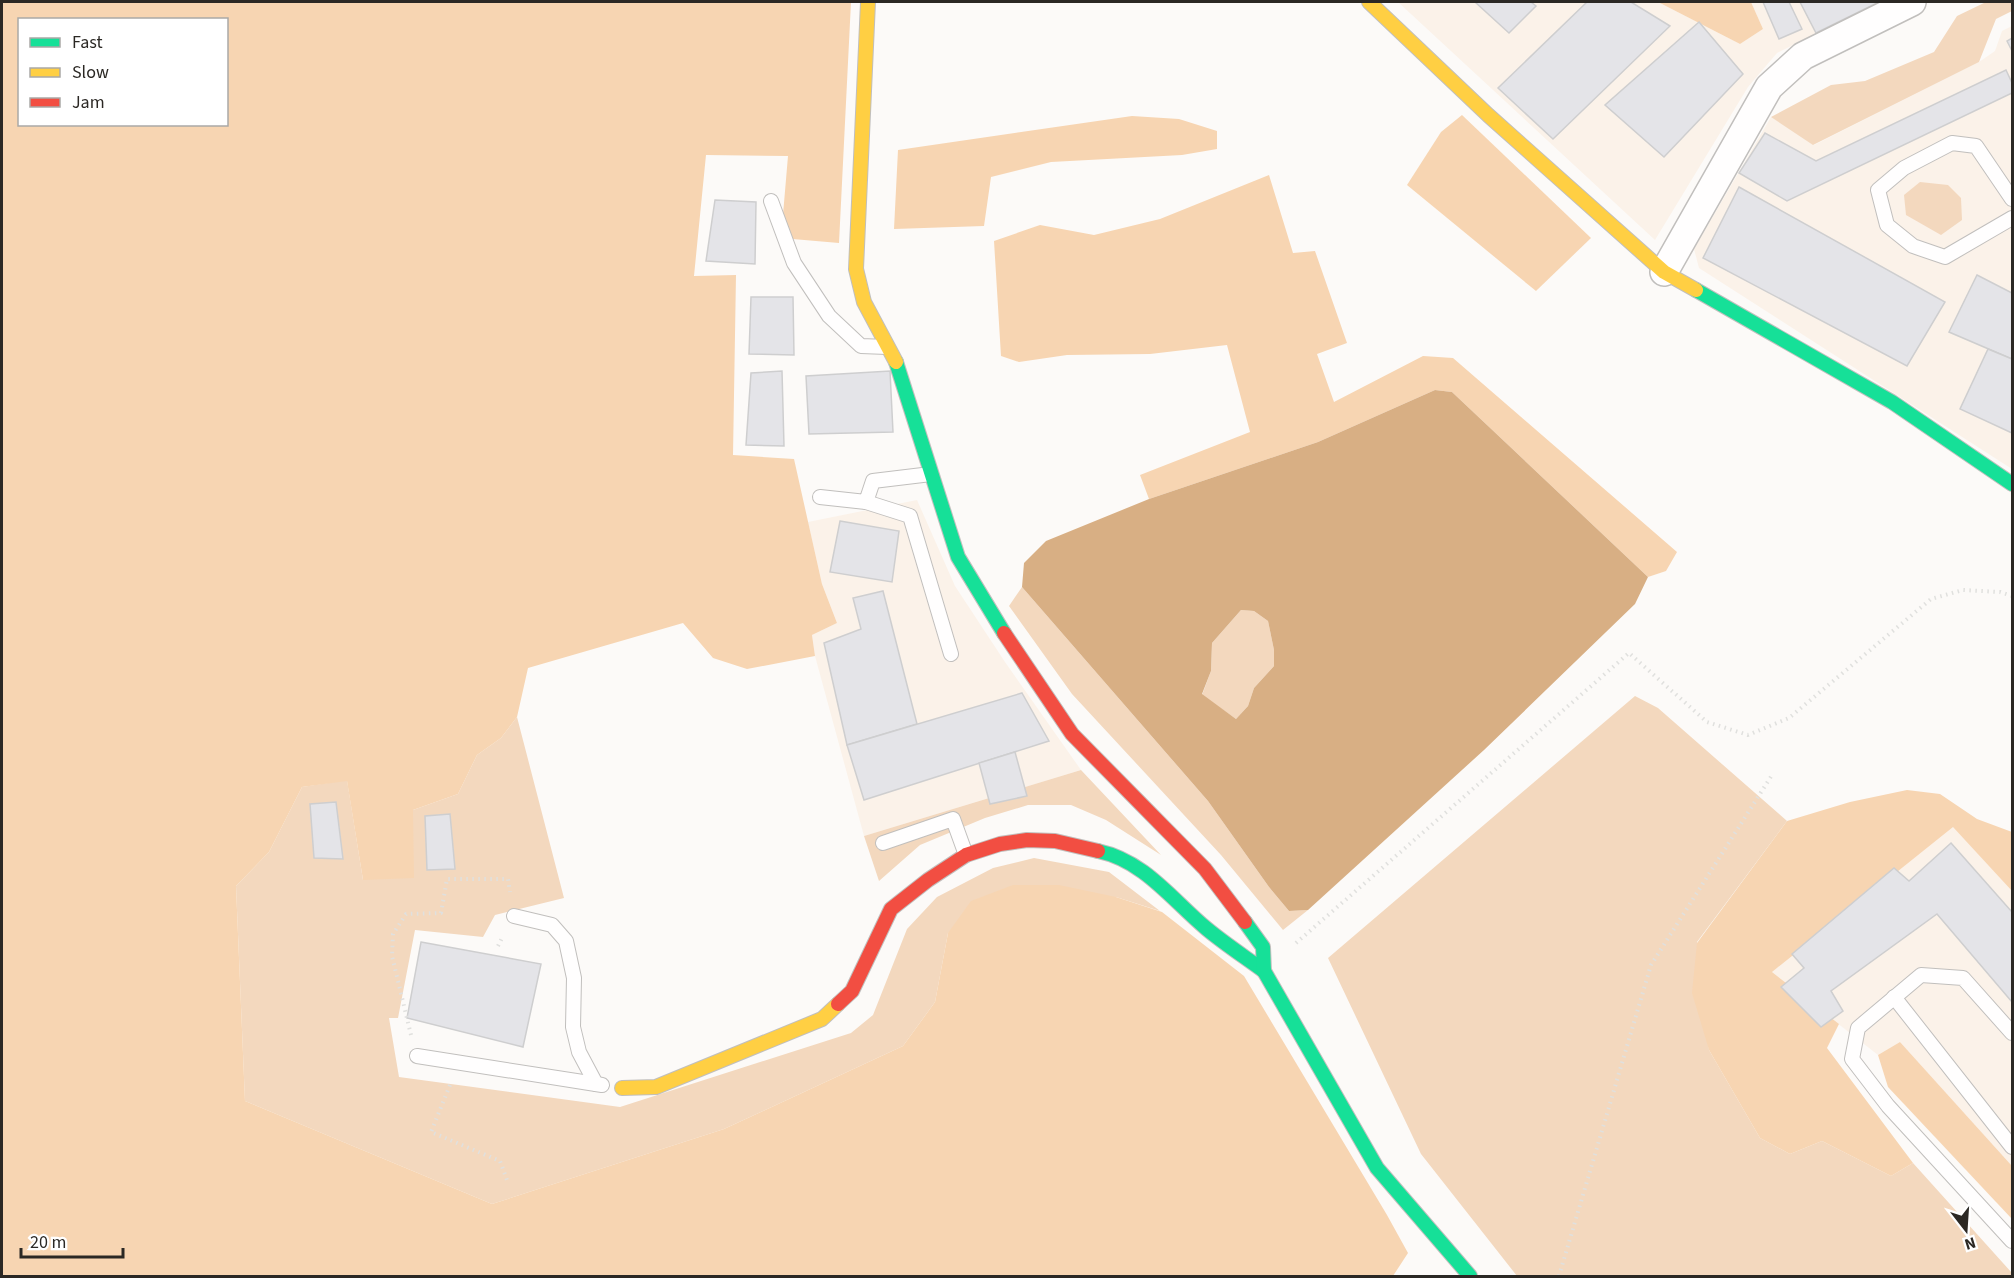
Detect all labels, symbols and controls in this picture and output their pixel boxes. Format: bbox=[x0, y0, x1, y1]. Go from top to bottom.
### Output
legend bbox=[18, 18, 228, 126]
text: Fast bbox=[72, 30, 103, 55]
text: Slow bbox=[72, 60, 109, 85]
text: Jam bbox=[72, 90, 105, 115]
north arrow bbox=[1936, 1200, 1996, 1260]
scale bar bbox=[21, 1221, 123, 1259]
text: 20 m bbox=[30, 1230, 66, 1255]
text: N bbox=[1962, 1231, 1978, 1255]

